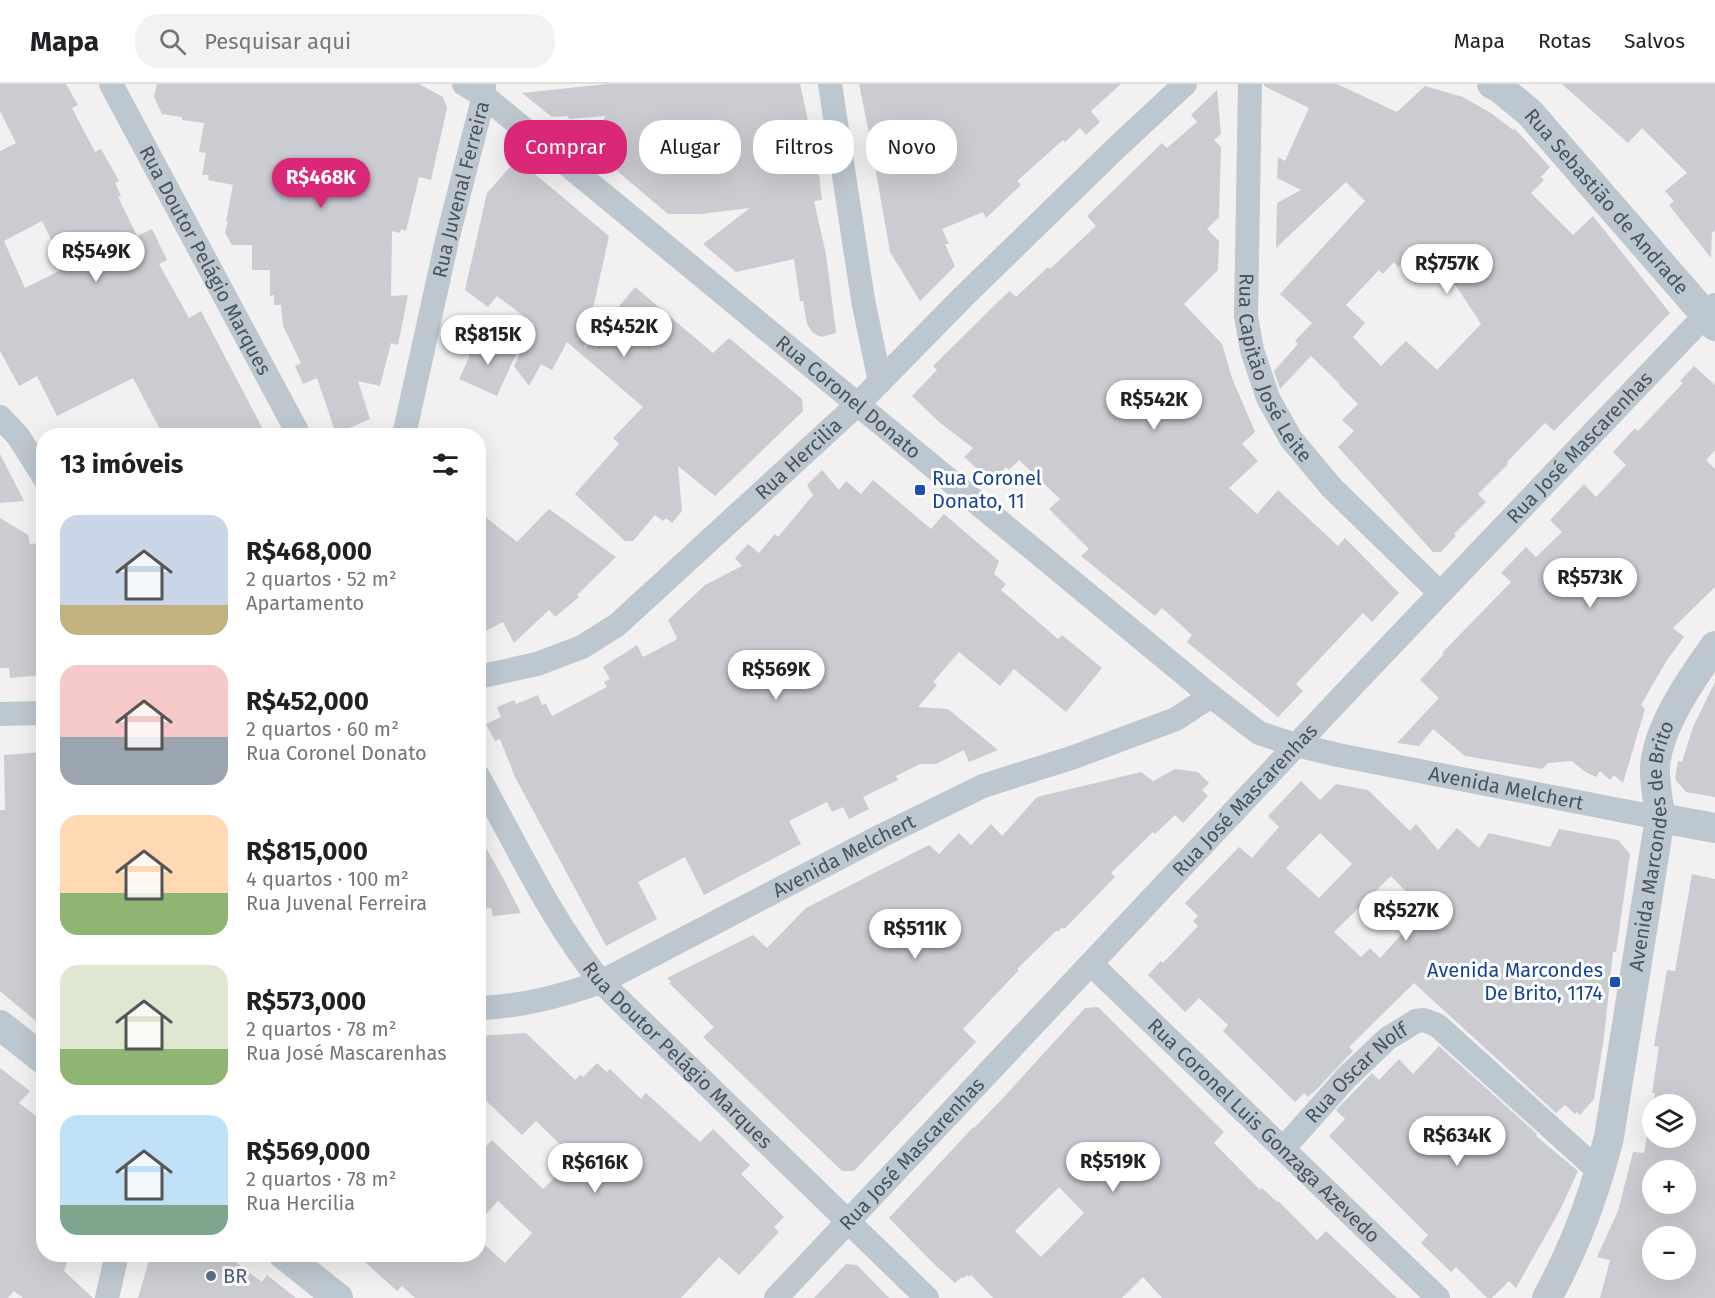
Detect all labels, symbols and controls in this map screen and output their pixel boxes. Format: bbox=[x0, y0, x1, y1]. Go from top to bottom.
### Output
search box bbox=[135, 14, 555, 68]
text: Mapa bbox=[30, 25, 99, 58]
icon: search bbox=[156, 25, 189, 58]
text: Pesquisar aqui bbox=[204, 28, 351, 55]
text: Mapa bbox=[1454, 28, 1505, 54]
text: Rotas bbox=[1538, 28, 1591, 54]
text: Salvos bbox=[1624, 28, 1685, 54]
street label: Rua Juvenal Ferreira bbox=[427, 99, 494, 280]
street label: Rua Sebastião de Andrade bbox=[1520, 104, 1694, 299]
chip: Comprar bbox=[504, 120, 627, 174]
chip: Alugar bbox=[639, 120, 741, 174]
chip: Filtros bbox=[753, 120, 854, 174]
chip: Novo bbox=[866, 120, 957, 174]
street label: Rua Doutor Pelágio Marques bbox=[134, 141, 277, 379]
pin: R$468K bbox=[272, 158, 370, 209]
text: R$468K bbox=[286, 165, 356, 189]
pin: R$549K bbox=[47, 232, 145, 283]
text: R$549K bbox=[62, 239, 130, 263]
pin: R$757K bbox=[1398, 244, 1496, 295]
text: R$757K bbox=[1415, 251, 1479, 275]
street label: Rua Capitão José Leite bbox=[1234, 273, 1317, 467]
pin: R$452K bbox=[575, 307, 673, 358]
text: R$452K bbox=[590, 314, 658, 338]
pin: R$815K bbox=[439, 315, 537, 366]
text: R$815K bbox=[455, 322, 521, 346]
street label: Rua Coronel Donato bbox=[771, 330, 926, 464]
street label: Rua José Mascarenhas bbox=[1501, 366, 1657, 528]
pin: R$542K bbox=[1105, 380, 1203, 431]
text: R$542K bbox=[1120, 387, 1188, 411]
street label: Rua Hercilia bbox=[750, 413, 847, 504]
icon: filters bbox=[429, 448, 462, 481]
text: 13 imóveis bbox=[60, 449, 183, 480]
place label: Rua Coronel Donato, 11 bbox=[932, 466, 1042, 513]
marker: Rua Coronel Donato, 11 bbox=[913, 483, 927, 497]
text: R$468,000 bbox=[246, 536, 372, 567]
icon: home bbox=[108, 539, 180, 611]
pin: R$573K bbox=[1541, 558, 1639, 609]
text: R$573K bbox=[1557, 565, 1623, 589]
text: 2 quartos · 52 m² bbox=[246, 567, 397, 591]
text: Apartamento bbox=[246, 591, 364, 615]
pin: R$569K bbox=[727, 650, 825, 701]
text: R$569K bbox=[742, 657, 810, 681]
text: R$452,000 bbox=[246, 686, 369, 717]
icon: home bbox=[108, 689, 180, 761]
text: 2 quartos · 60 m² bbox=[246, 717, 399, 741]
street label: Avenida Marcondes de Brito bbox=[1624, 717, 1679, 973]
street label: Rua José Mascarenhas bbox=[1167, 719, 1322, 881]
text: Rua Coronel Donato bbox=[246, 741, 427, 765]
street label: Avenida Melchert bbox=[1427, 761, 1586, 815]
street label: Avenida Melchert bbox=[769, 809, 920, 902]
text: R$815,000 bbox=[246, 836, 368, 867]
icon: home bbox=[108, 839, 180, 911]
text: 4 quartos · 100 m² bbox=[246, 867, 409, 891]
text: Rua Juvenal Ferreira bbox=[246, 891, 427, 915]
pin: R$527K bbox=[1357, 891, 1455, 942]
text: R$527K bbox=[1373, 898, 1439, 922]
pin: R$511K bbox=[866, 909, 964, 960]
text: R$511K bbox=[883, 916, 947, 940]
street label: Rua Doutor Pelágio Marques bbox=[578, 957, 777, 1154]
place label: Avenida Marcondes De Brito, 1174 bbox=[1427, 958, 1603, 1005]
marker: Avenida Marcondes De Brito, 1174 bbox=[1608, 975, 1622, 989]
text: R$573,000 bbox=[246, 986, 366, 1017]
icon: home bbox=[108, 989, 180, 1061]
street label: Rua Coronel Luis Gonzaga Azevedo bbox=[1143, 1013, 1385, 1248]
text: 2 quartos · 78 m² bbox=[246, 1017, 397, 1041]
street label: Rua Oscar Nolf bbox=[1300, 1017, 1413, 1128]
text: Rua José Mascarenhas bbox=[246, 1041, 447, 1065]
street label: Rua José Mascarenhas bbox=[834, 1073, 989, 1235]
map controls bbox=[1642, 1094, 1696, 1280]
button: layers bbox=[1642, 1094, 1696, 1148]
pin: R$634K bbox=[1408, 1116, 1506, 1167]
text: R$634K bbox=[1423, 1123, 1491, 1147]
text: R$569,000 bbox=[246, 1136, 370, 1167]
icon: home bbox=[108, 1139, 180, 1211]
pin: R$519K bbox=[1064, 1142, 1162, 1193]
pin: R$616K bbox=[546, 1143, 644, 1194]
text: R$519K bbox=[1080, 1149, 1146, 1173]
text: R$616K bbox=[562, 1150, 628, 1174]
button: + bbox=[1642, 1160, 1696, 1214]
text: 2 quartos · 78 m² bbox=[246, 1167, 397, 1191]
text: Rua Hercilia bbox=[246, 1191, 355, 1215]
button: − bbox=[1642, 1226, 1696, 1280]
place label: BR bbox=[223, 1264, 247, 1288]
marker: BR bbox=[204, 1269, 218, 1283]

